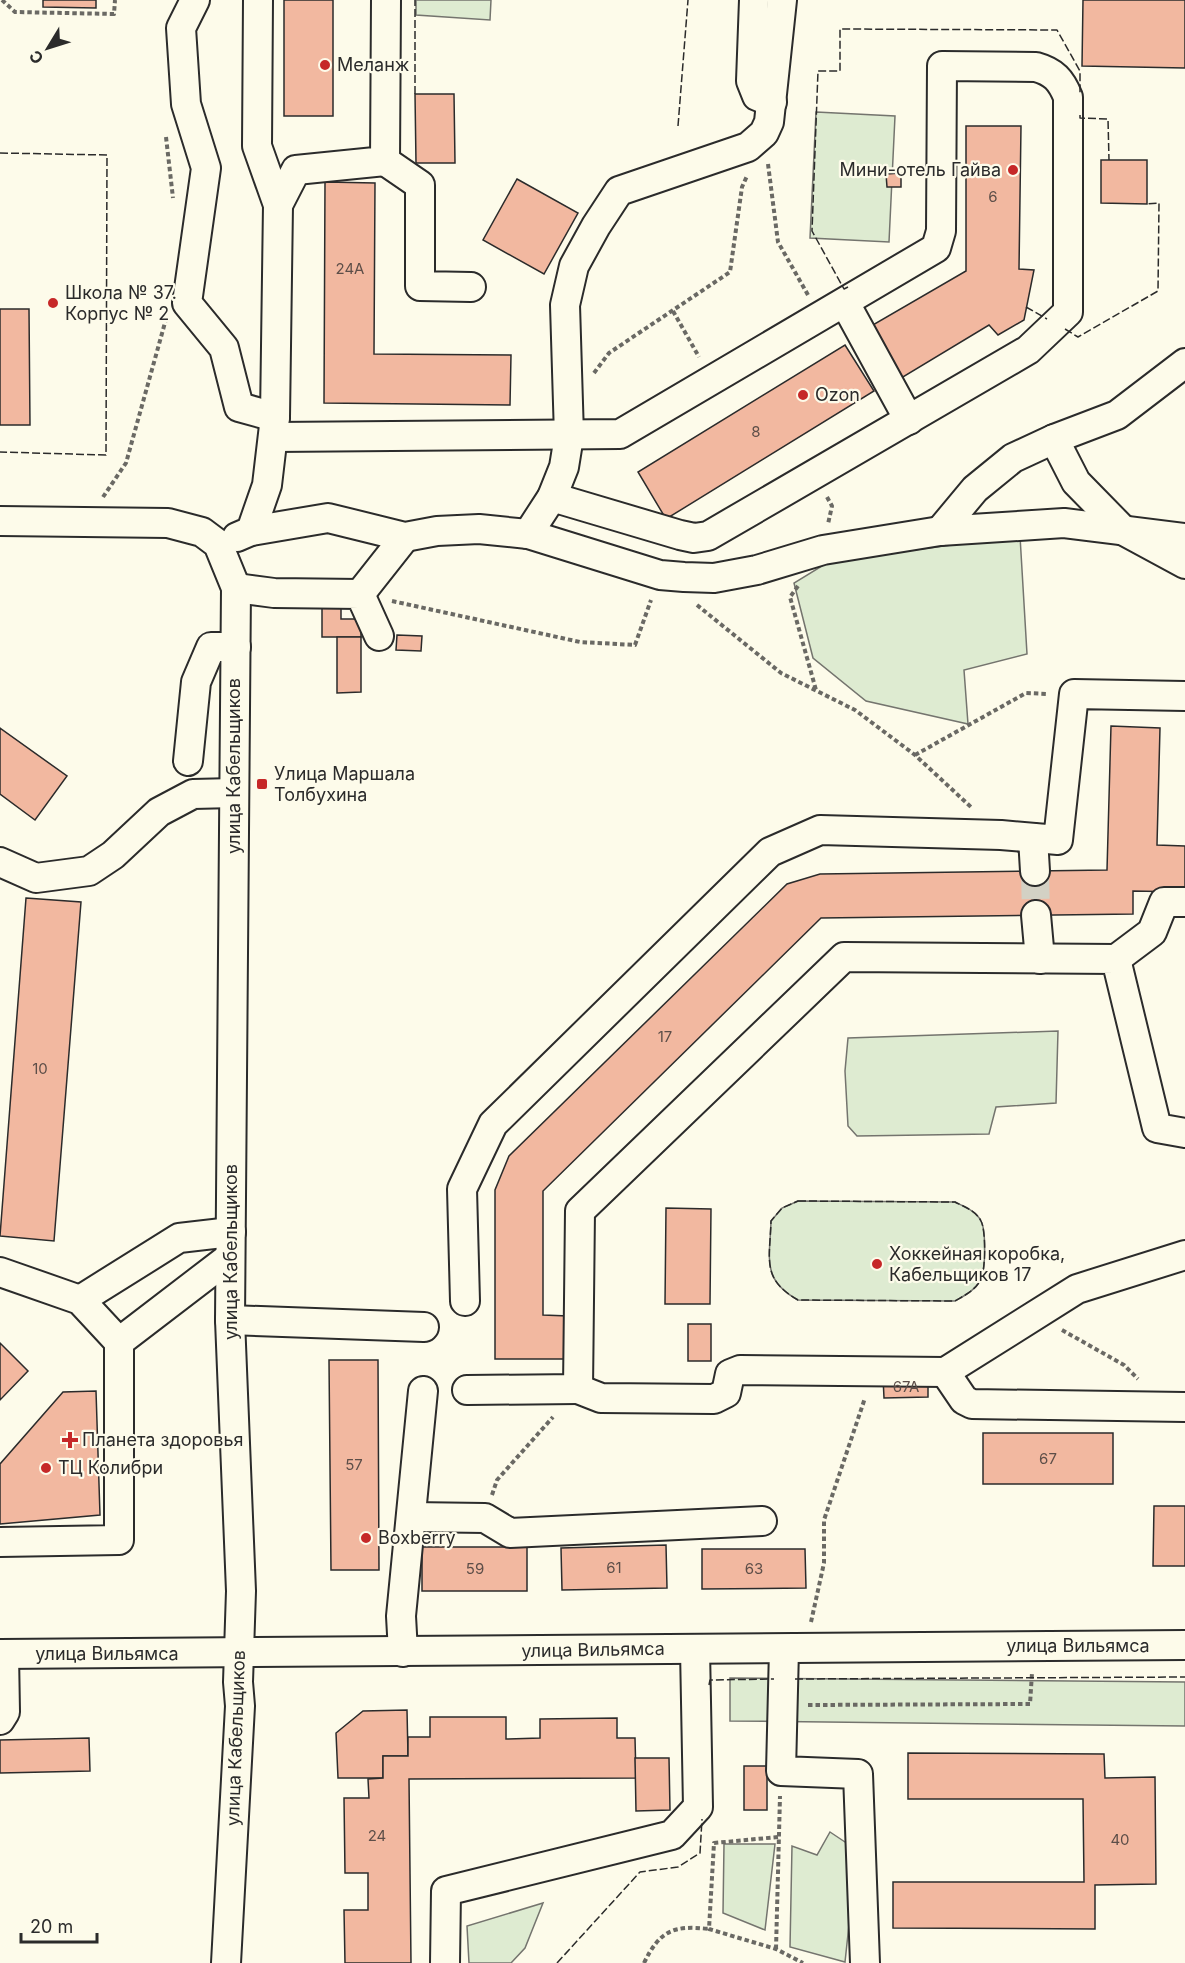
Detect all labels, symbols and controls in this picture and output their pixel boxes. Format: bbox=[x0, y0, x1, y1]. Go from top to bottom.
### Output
north arrow bbox=[18, 18, 78, 78]
text: С bbox=[25, 46, 48, 68]
place label: Меланж bbox=[337, 54, 409, 75]
marker: Меланж bbox=[318, 58, 332, 72]
place label: Мини-отель Гайва bbox=[840, 159, 1001, 180]
marker: Мини-отель Гайва bbox=[1006, 163, 1020, 177]
house number: 6 bbox=[988, 187, 998, 206]
house number: 24А bbox=[336, 259, 364, 278]
place label: Школа № 37. Корпус № 2 bbox=[65, 282, 177, 324]
marker: Школа № 37. Корпус № 2 bbox=[46, 296, 60, 310]
place label: Ozon bbox=[815, 384, 860, 405]
marker: Ozon bbox=[796, 388, 810, 402]
house number: 8 bbox=[751, 422, 761, 441]
street label: улица Кабельщиков bbox=[223, 678, 244, 854]
place label: Улица Маршала Толбухина bbox=[274, 763, 415, 805]
marker: Улица Маршала Толбухина bbox=[255, 777, 269, 791]
house number: 17 bbox=[658, 1027, 672, 1046]
house number: 10 bbox=[32, 1059, 48, 1078]
street label: улица Кабельщиков bbox=[220, 1164, 241, 1340]
place label: Хоккейная коробка, Кабельщиков 17 bbox=[889, 1243, 1065, 1285]
marker: Хоккейная коробка, Кабельщиков 17 bbox=[870, 1257, 884, 1271]
house number: 67А bbox=[893, 1377, 919, 1396]
place label: Планета здоровья bbox=[82, 1429, 244, 1450]
marker: Планета здоровья bbox=[63, 1433, 77, 1447]
house number: 67 bbox=[1039, 1449, 1057, 1468]
house number: 57 bbox=[345, 1455, 363, 1474]
place label: ТЦ Колибри bbox=[58, 1457, 163, 1478]
marker: ТЦ Колибри bbox=[39, 1461, 53, 1475]
place label: Boxberry bbox=[378, 1527, 456, 1548]
marker: Boxberry bbox=[359, 1531, 373, 1545]
house number: 61 bbox=[606, 1558, 622, 1577]
house number: 59 bbox=[466, 1559, 484, 1578]
house number: 63 bbox=[745, 1559, 763, 1578]
street label: улица Вильямса bbox=[1006, 1635, 1150, 1656]
street label: улица Вильямса bbox=[521, 1638, 665, 1661]
street label: улица Вильямса bbox=[35, 1643, 179, 1664]
street label: улица Кабельщиков bbox=[222, 1650, 249, 1826]
house number: 24 bbox=[368, 1826, 386, 1845]
house number: 40 bbox=[1110, 1830, 1130, 1849]
scale bar bbox=[21, 1906, 98, 1944]
text: 20 m bbox=[30, 1916, 73, 1937]

